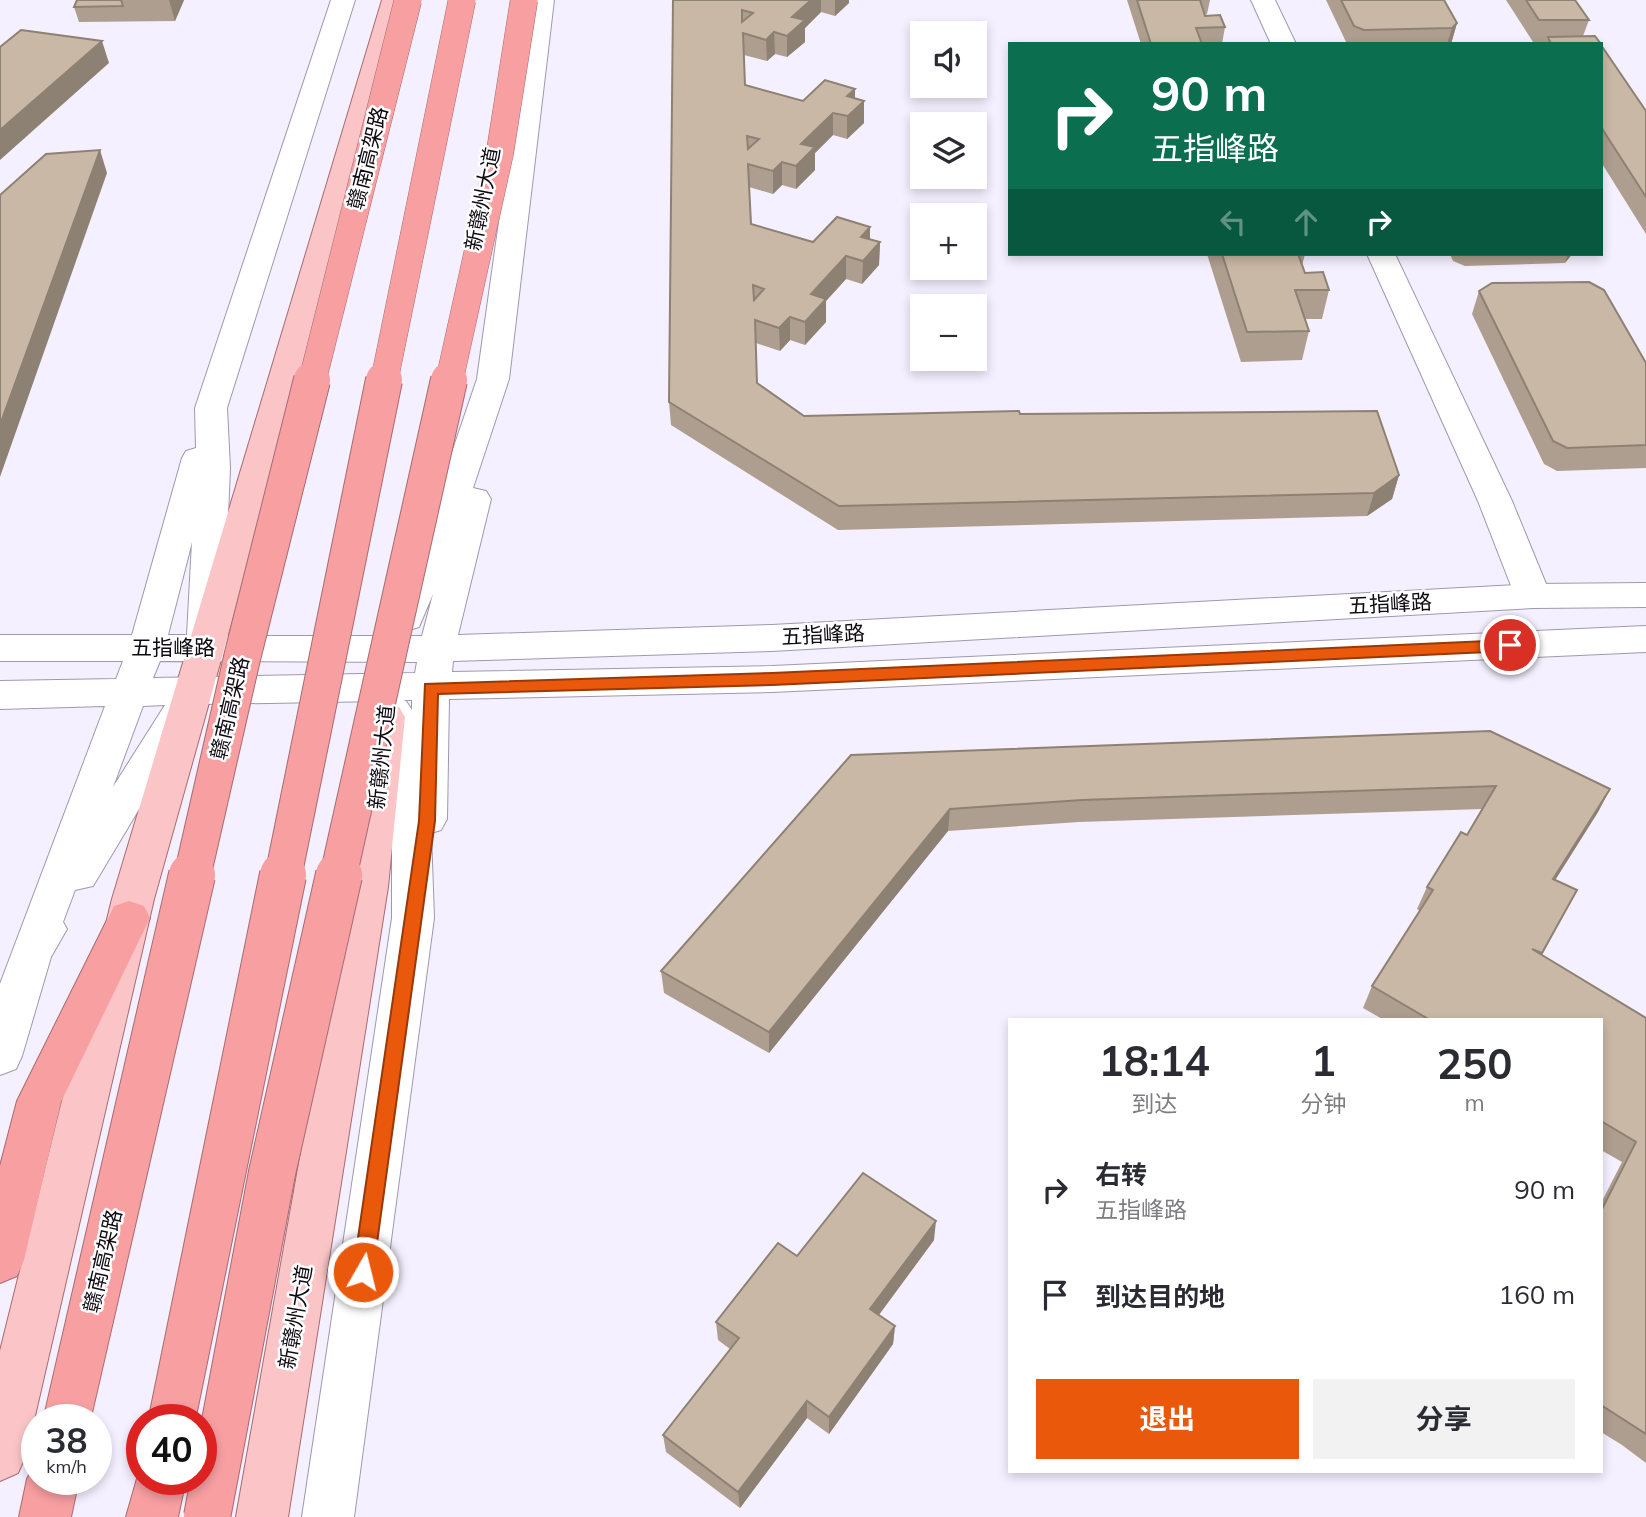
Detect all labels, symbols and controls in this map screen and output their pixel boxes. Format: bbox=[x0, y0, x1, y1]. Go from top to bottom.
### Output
map controls bbox=[910, 21, 987, 371]
button: sound bbox=[910, 21, 987, 98]
text: 90 m bbox=[1151, 62, 1267, 123]
icon: right bbox=[1036, 70, 1127, 161]
street label: 赣南高架路 bbox=[342, 104, 392, 212]
button: layers bbox=[910, 112, 987, 189]
text: 五指峰路 bbox=[1151, 128, 1279, 168]
street label: 新赣州大道 bbox=[459, 145, 505, 253]
button: + bbox=[910, 203, 987, 280]
icon: left bbox=[1214, 203, 1252, 241]
icon: ahead bbox=[1287, 203, 1325, 241]
icon: right bbox=[1360, 203, 1398, 241]
button: − bbox=[910, 294, 987, 371]
street label: 五指峰路 bbox=[1347, 588, 1433, 618]
pin bbox=[1480, 615, 1540, 675]
street label: 五指峰路 bbox=[780, 619, 866, 649]
icon: arrive bbox=[1491, 626, 1529, 664]
street label: 五指峰路 bbox=[131, 634, 215, 660]
street label: 赣南高架路 bbox=[205, 654, 254, 762]
street label: 新赣州大道 bbox=[363, 703, 399, 810]
text: 18:14 bbox=[1099, 1034, 1210, 1087]
text: 1 bbox=[1311, 1034, 1336, 1087]
text: 250 bbox=[1437, 1037, 1512, 1090]
text: m bbox=[1465, 1088, 1485, 1117]
text: 到达 bbox=[1131, 1089, 1177, 1118]
text: 分钟 bbox=[1300, 1089, 1346, 1118]
text: 右转 bbox=[1095, 1158, 1147, 1191]
icon: right bbox=[1036, 1171, 1074, 1209]
text: 90 m bbox=[1514, 1173, 1575, 1206]
text: 五指峰路 bbox=[1095, 1195, 1187, 1224]
street label: 赣南高架路 bbox=[78, 1207, 127, 1315]
position arrow bbox=[326, 1235, 400, 1309]
street label: 新赣州大道 bbox=[273, 1263, 317, 1371]
icon: arrive bbox=[1036, 1276, 1074, 1314]
text: 160 m bbox=[1499, 1278, 1575, 1311]
text: 到达目的地 bbox=[1095, 1280, 1225, 1313]
button: 退出 bbox=[1036, 1379, 1299, 1459]
button: 分享 bbox=[1313, 1379, 1575, 1459]
speed limit sign: 40 bbox=[126, 1404, 217, 1495]
text: 38 bbox=[45, 1418, 88, 1462]
text: km/h bbox=[46, 1455, 87, 1478]

